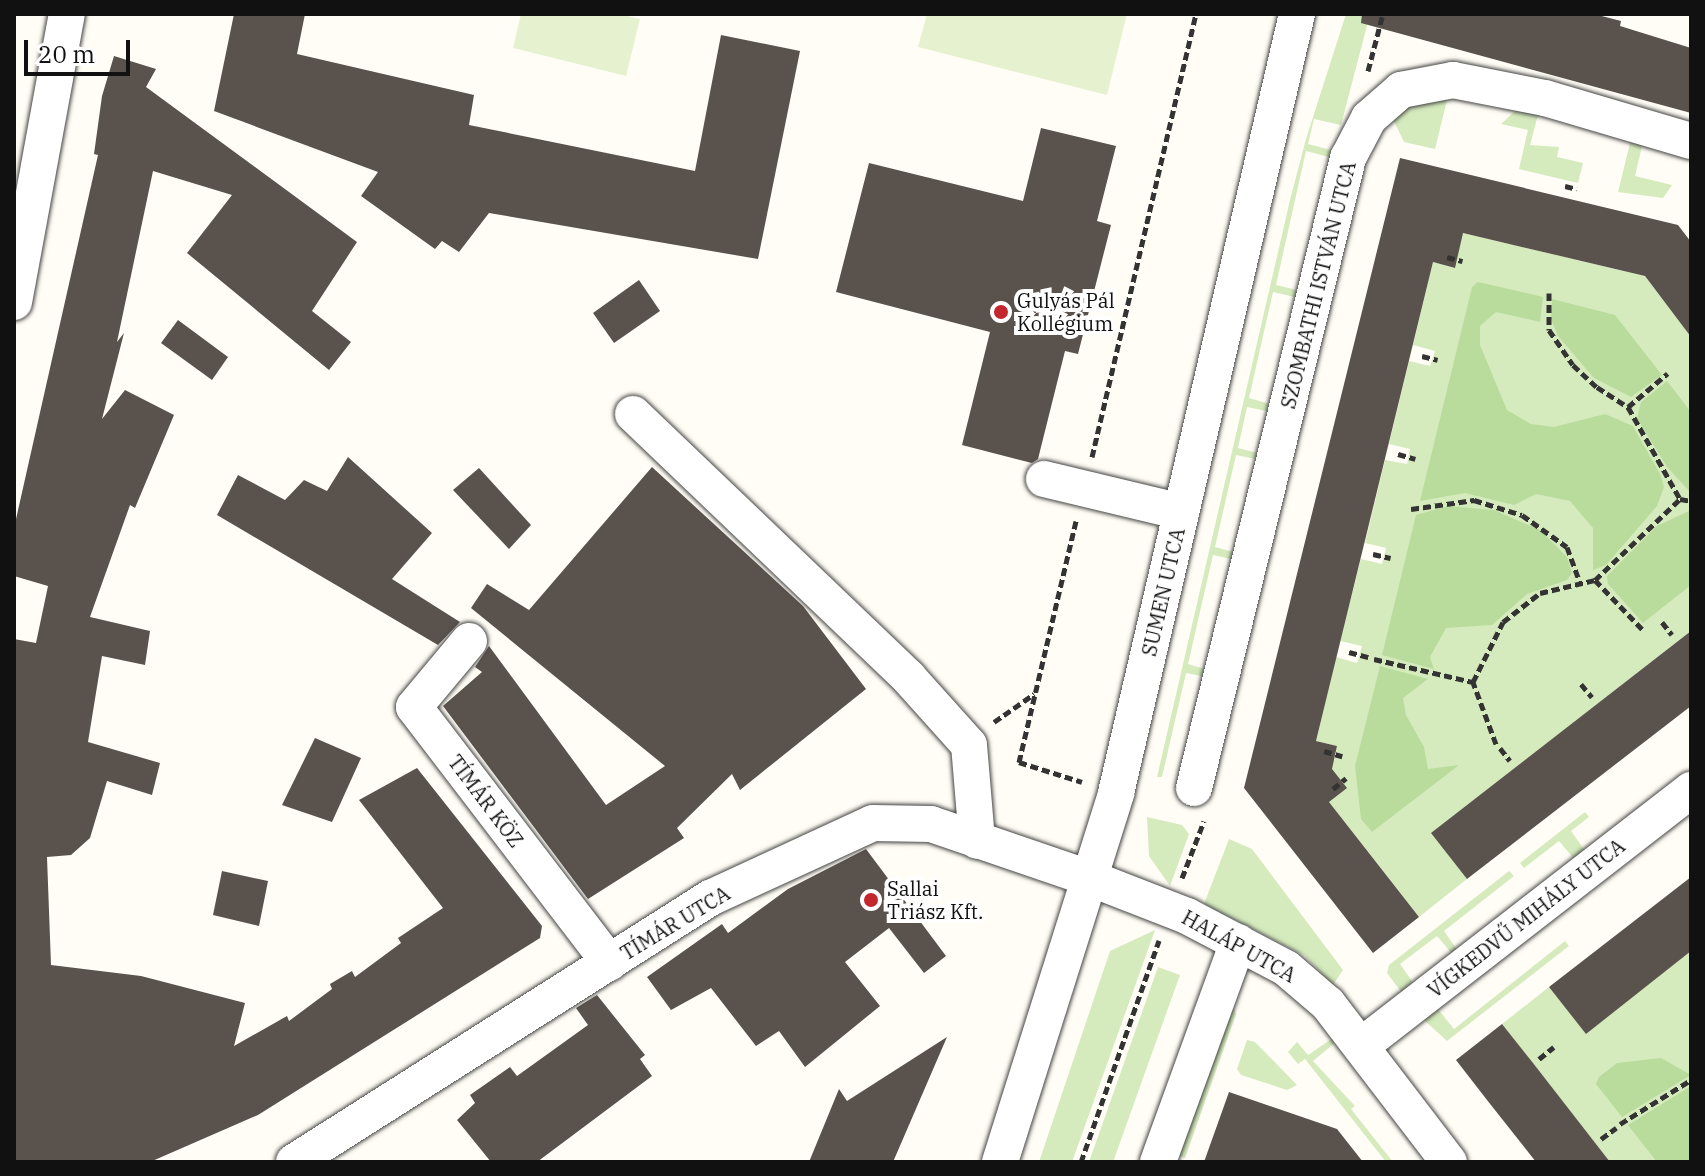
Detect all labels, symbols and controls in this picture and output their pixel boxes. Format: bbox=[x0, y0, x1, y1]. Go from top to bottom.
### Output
scale bar bbox=[28, 24, 134, 74]
text: 20 m bbox=[38, 38, 95, 70]
street label: SZOMBATHI ISTVÁN UTCA bbox=[1276, 159, 1360, 411]
place label: Gulyás Pál Kollégium bbox=[1017, 288, 1115, 335]
marker: Gulyás Pál Kollégium bbox=[992, 303, 1010, 321]
street label: SUMEN UTCA bbox=[1137, 526, 1189, 658]
street label: TÍMÁR KÖZ bbox=[443, 750, 529, 852]
street label: VÍGKEDVŰ MIHÁLY UTCA bbox=[1423, 834, 1629, 1002]
place label: Sallai Triász Kft. bbox=[887, 876, 983, 923]
street label: TÍMÁR UTCA bbox=[616, 881, 734, 965]
marker: Sallai Triász Kft. bbox=[862, 891, 880, 909]
street label: HALÁP UTCA bbox=[1178, 905, 1300, 987]

